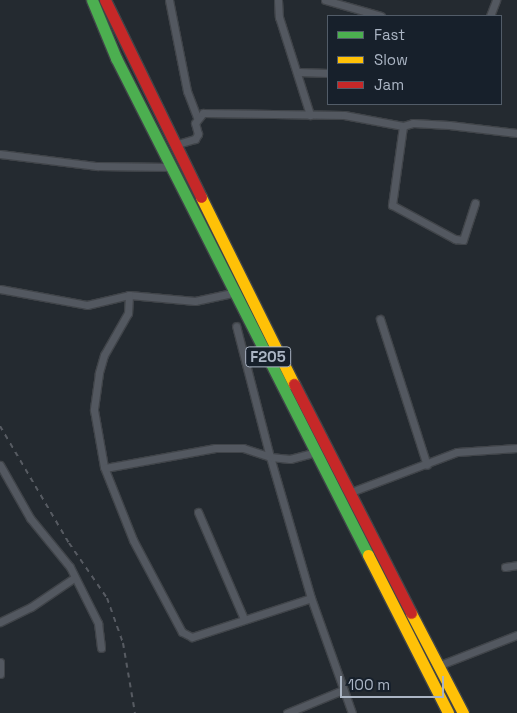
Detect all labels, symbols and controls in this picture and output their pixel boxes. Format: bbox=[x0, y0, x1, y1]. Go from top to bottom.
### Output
legend bbox=[327, 15, 502, 105]
text: Fast bbox=[374, 25, 405, 44]
text: Slow bbox=[374, 50, 408, 69]
text: Jam bbox=[374, 75, 404, 94]
road number: F205 bbox=[244, 344, 292, 370]
scale bar bbox=[342, 666, 446, 698]
text: 100 m bbox=[348, 675, 390, 694]

